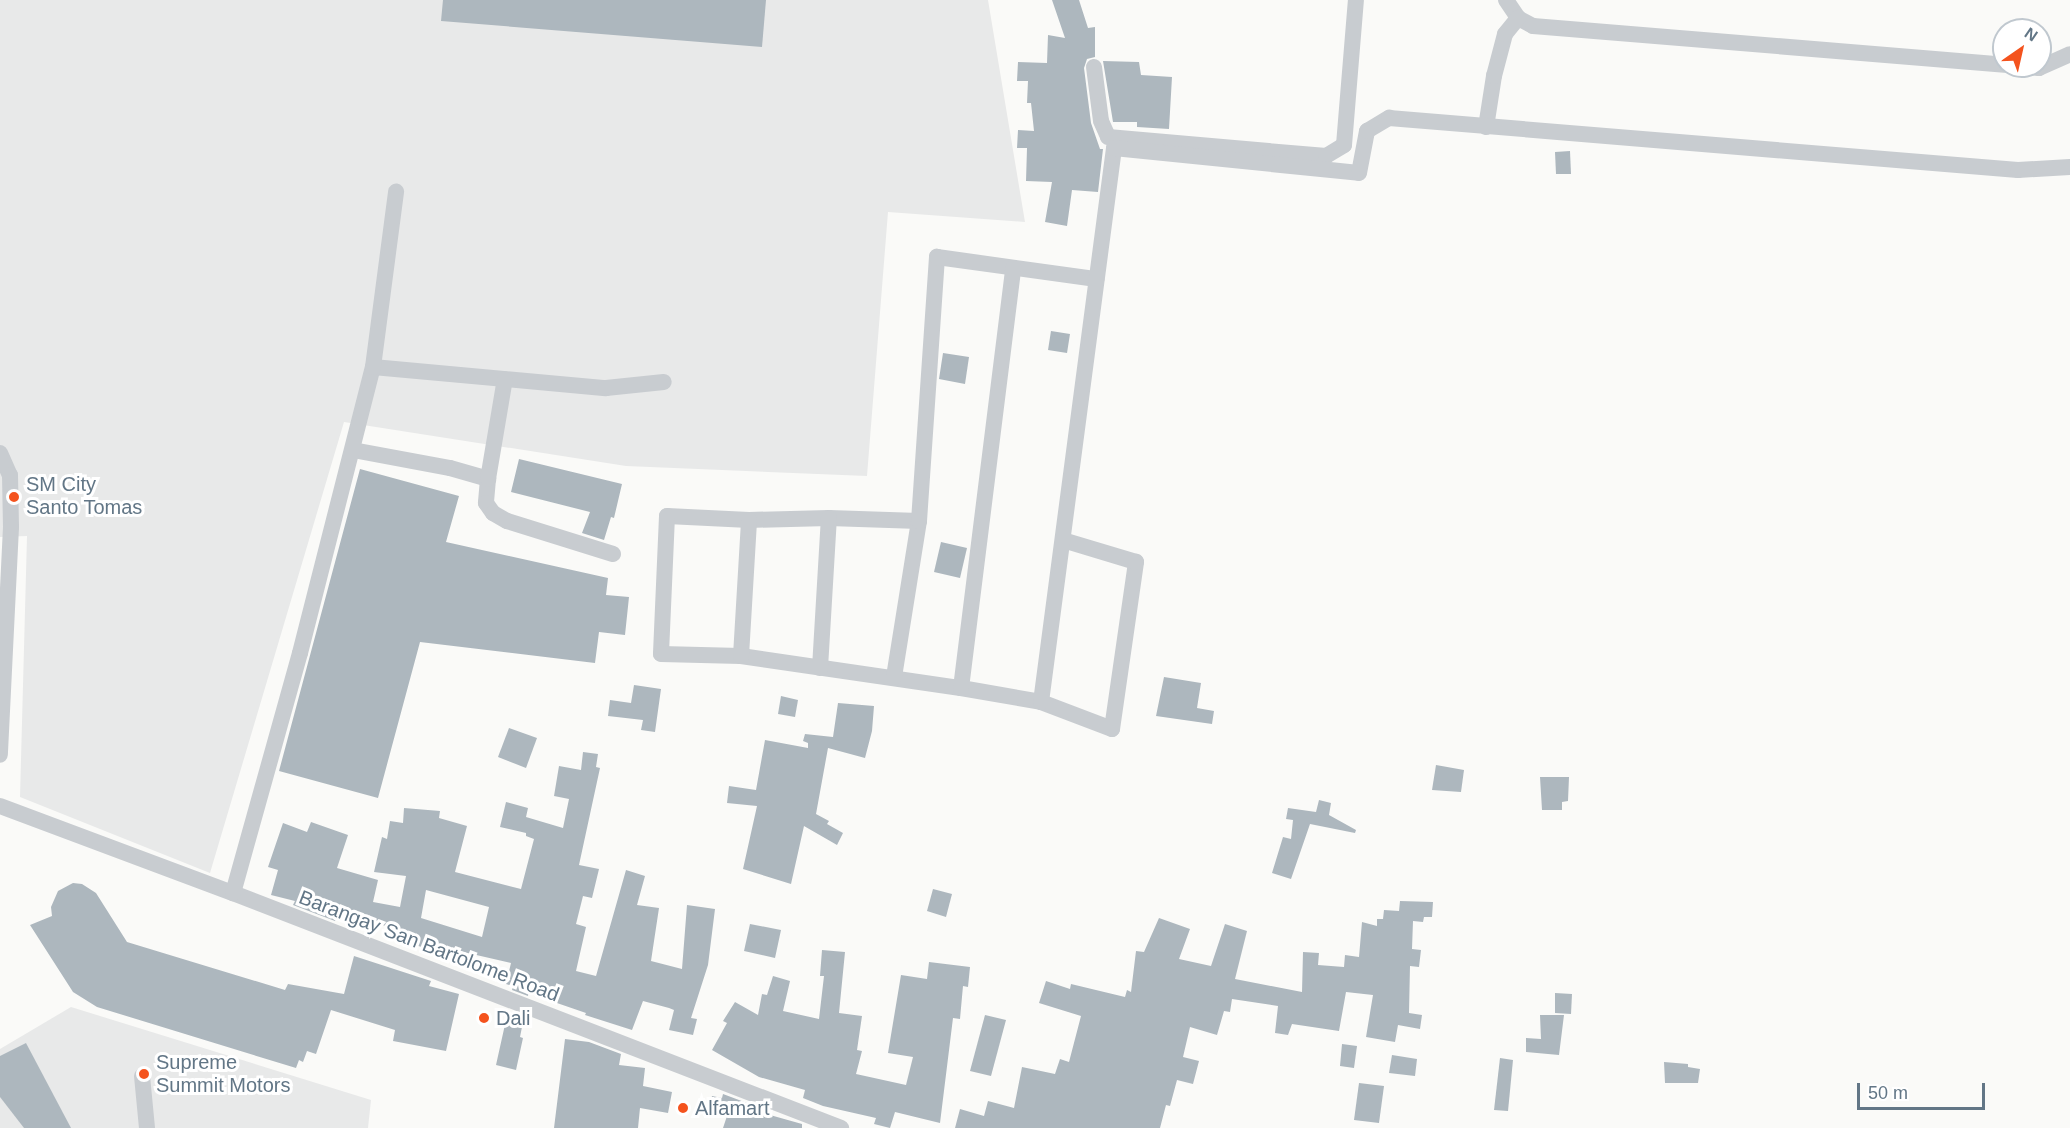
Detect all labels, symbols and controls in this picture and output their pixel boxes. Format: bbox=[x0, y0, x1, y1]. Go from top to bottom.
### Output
north arrow bbox=[1992, 18, 2052, 78]
text: N bbox=[2022, 24, 2041, 45]
place label: SM City Santo Tomas bbox=[26, 473, 143, 520]
marker: SM City Santo Tomas bbox=[7, 490, 21, 504]
street label: Barangay San Bartolome Road bbox=[295, 885, 563, 1007]
place label: Dali bbox=[496, 1006, 530, 1030]
marker: Dali bbox=[477, 1011, 491, 1025]
place label: Supreme Summit Motors bbox=[156, 1050, 290, 1097]
marker: Supreme Summit Motors bbox=[137, 1067, 151, 1081]
scale bar bbox=[1860, 1071, 1988, 1109]
text: 50 m bbox=[1868, 1083, 1908, 1103]
place label: Alfamart bbox=[695, 1096, 769, 1120]
marker: Alfamart bbox=[676, 1101, 690, 1115]

